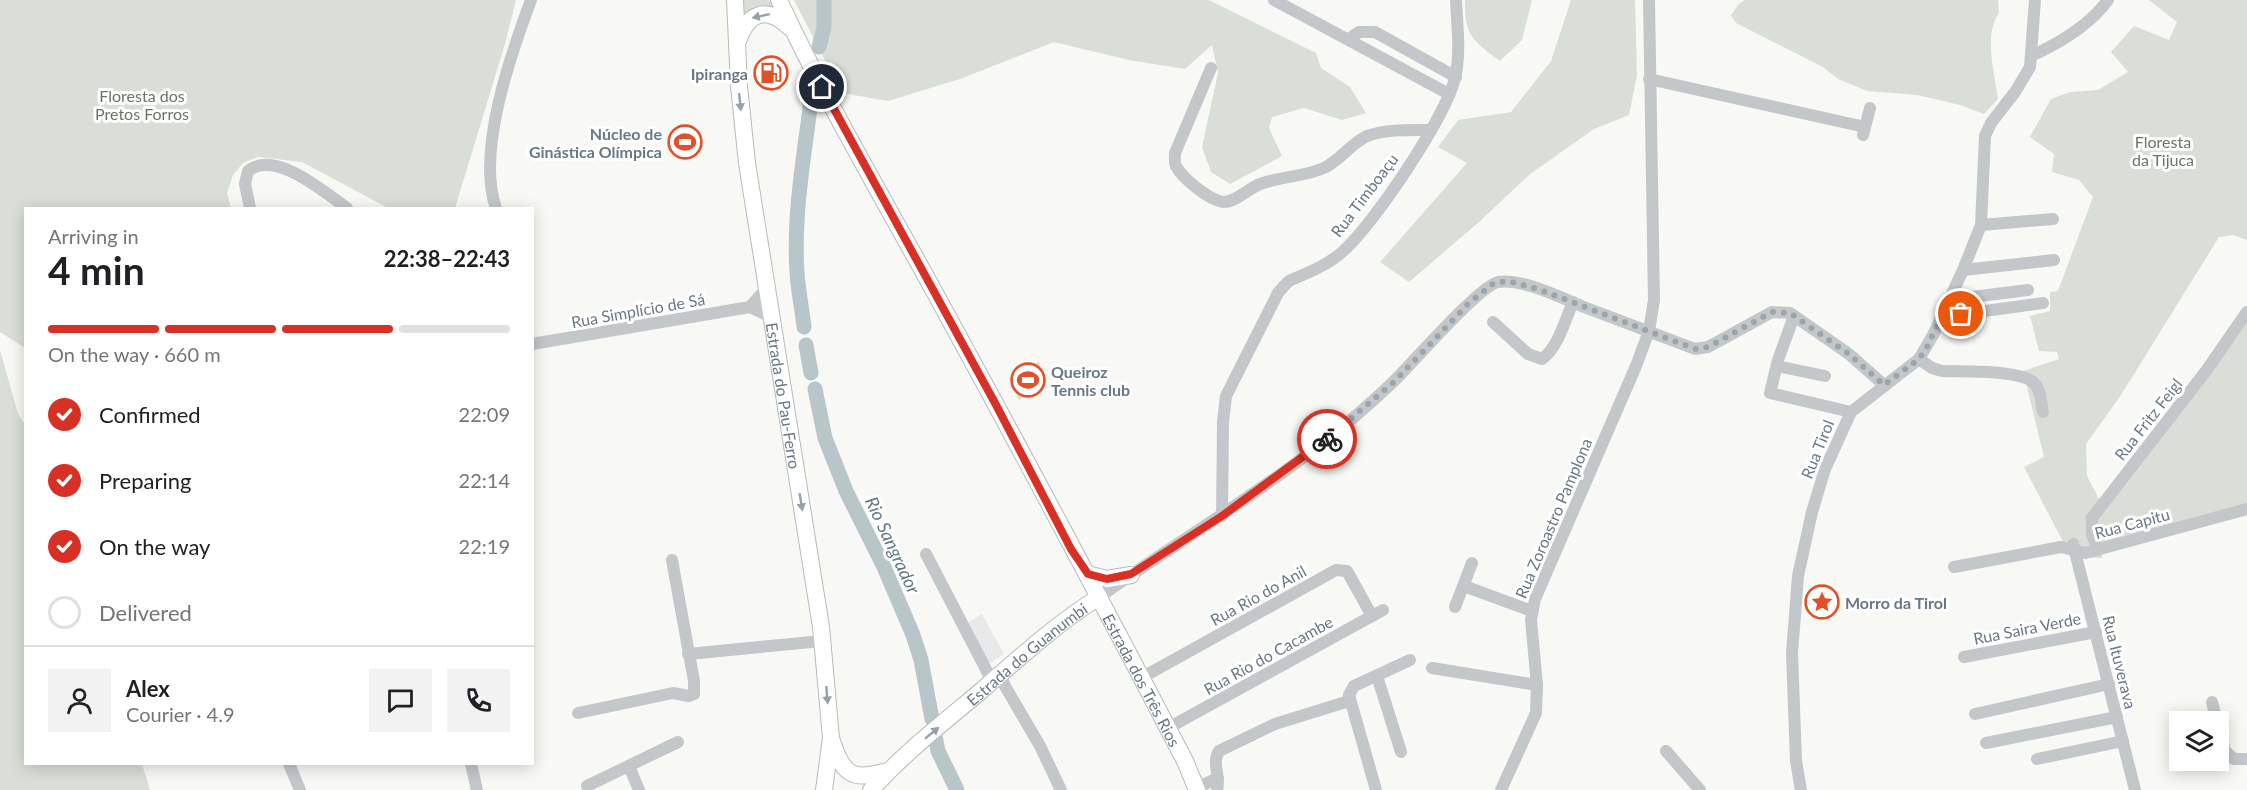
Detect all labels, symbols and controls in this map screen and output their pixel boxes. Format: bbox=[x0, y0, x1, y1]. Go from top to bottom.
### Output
one-way arrow bbox=[752, 12, 770, 22]
fuel station icon: Ipiranga bbox=[753, 55, 789, 91]
pin bbox=[796, 61, 847, 112]
place label: Ipiranga bbox=[691, 64, 748, 83]
icon: home bbox=[805, 70, 838, 103]
park label: Floresta dos Pretos Forros bbox=[95, 86, 189, 123]
one-way arrow bbox=[736, 92, 745, 111]
place label: Núcleo de Ginástica Olímpica bbox=[529, 124, 662, 161]
sports icon: Núcleo de Ginástica Olímpica bbox=[667, 124, 703, 160]
park label: Floresta da Tijuca bbox=[2132, 132, 2194, 169]
street label: Rua Timboaçu bbox=[1327, 150, 1401, 240]
text: Arriving in bbox=[48, 224, 139, 248]
text: 22:38–22:43 bbox=[384, 245, 510, 272]
text: 4 min bbox=[48, 247, 145, 293]
pin bbox=[1935, 288, 1986, 339]
street label: Rua Simplício de Sá bbox=[570, 289, 706, 331]
icon: bag bbox=[1944, 297, 1977, 330]
street label: Estrada do Pau-Ferro bbox=[763, 321, 805, 470]
text: On the way · 660 m bbox=[48, 342, 221, 366]
sports icon: Queiroz Tennis club bbox=[1010, 362, 1046, 398]
place label: Queiroz Tennis club bbox=[1051, 362, 1130, 399]
street label: Rua Fritz Feigl bbox=[2110, 374, 2186, 464]
icon: check bbox=[48, 398, 81, 431]
text: Confirmed bbox=[99, 401, 201, 428]
text: 22:09 bbox=[459, 402, 510, 426]
courier bbox=[1297, 409, 1357, 469]
street label: Rua Tirol bbox=[1797, 417, 1837, 481]
icon: bike bbox=[1311, 423, 1344, 456]
street label: Rua Zoroastro Pamplona bbox=[1511, 435, 1595, 601]
icon: check bbox=[48, 464, 81, 497]
text: Preparing bbox=[99, 467, 191, 494]
text: 22:14 bbox=[459, 468, 510, 492]
one-way arrow bbox=[797, 493, 806, 512]
water label: Rio Sangrador bbox=[861, 493, 925, 598]
street label: Rua Capitu bbox=[2092, 504, 2172, 542]
icon: check bbox=[48, 530, 81, 563]
text: On the way bbox=[99, 533, 210, 560]
text: 22:19 bbox=[459, 534, 510, 558]
street label: Rua Rio do Anil bbox=[1207, 561, 1309, 629]
place icon: Morro da Tirol bbox=[1804, 584, 1840, 620]
place label: Morro da Tirol bbox=[1845, 593, 1947, 612]
street label: Estrada do Guanumbi bbox=[962, 598, 1090, 709]
text: Delivered bbox=[99, 599, 192, 626]
street label: Rua Saira Verde bbox=[1972, 608, 2082, 648]
street label: Estrada dos Três Rios bbox=[1100, 610, 1185, 750]
street label: Rua Rio do Cacambe bbox=[1200, 612, 1336, 698]
street label: Rua Ituverava bbox=[2099, 613, 2141, 711]
button: person bbox=[48, 669, 111, 732]
button: chat bbox=[369, 669, 432, 732]
button: phone bbox=[447, 669, 510, 732]
text: Alex bbox=[126, 675, 170, 702]
one-way arrow bbox=[822, 686, 832, 705]
text: Courier · 4.9 bbox=[126, 702, 235, 726]
map controls bbox=[2169, 711, 2229, 771]
button: layers bbox=[2169, 711, 2229, 771]
one-way arrow bbox=[924, 726, 940, 739]

